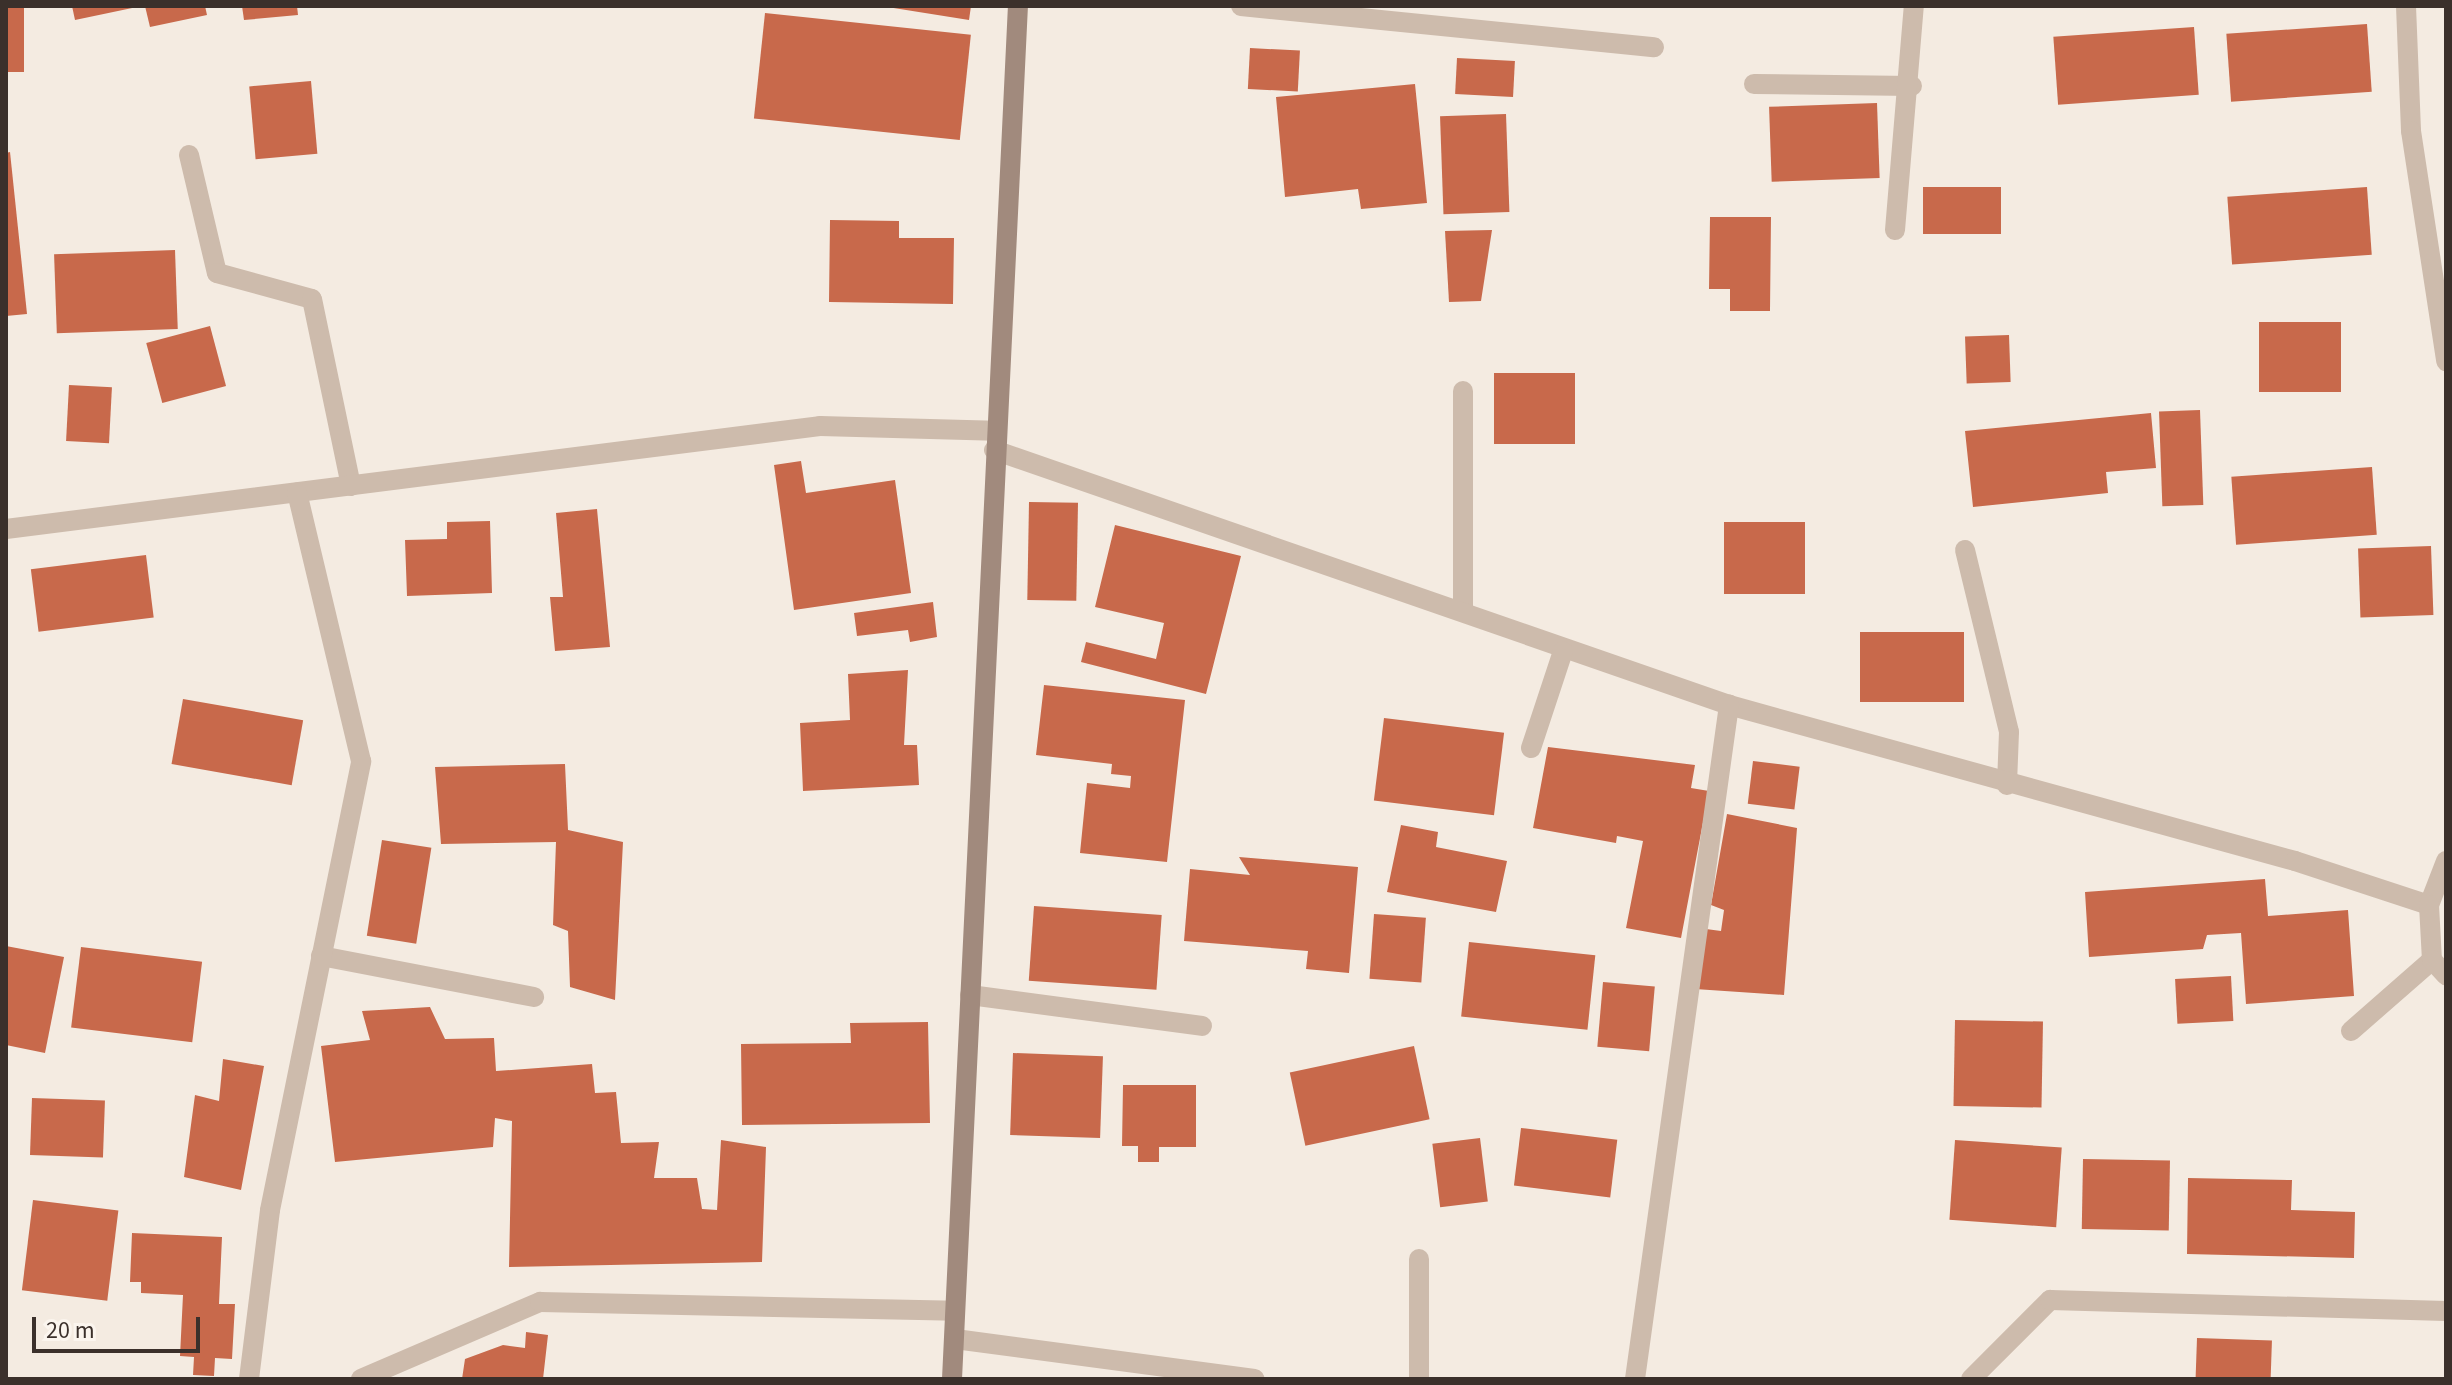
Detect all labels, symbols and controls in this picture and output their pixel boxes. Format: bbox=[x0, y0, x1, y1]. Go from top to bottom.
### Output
scale bar bbox=[36, 1301, 204, 1351]
text: 20 m bbox=[46, 1313, 95, 1348]

